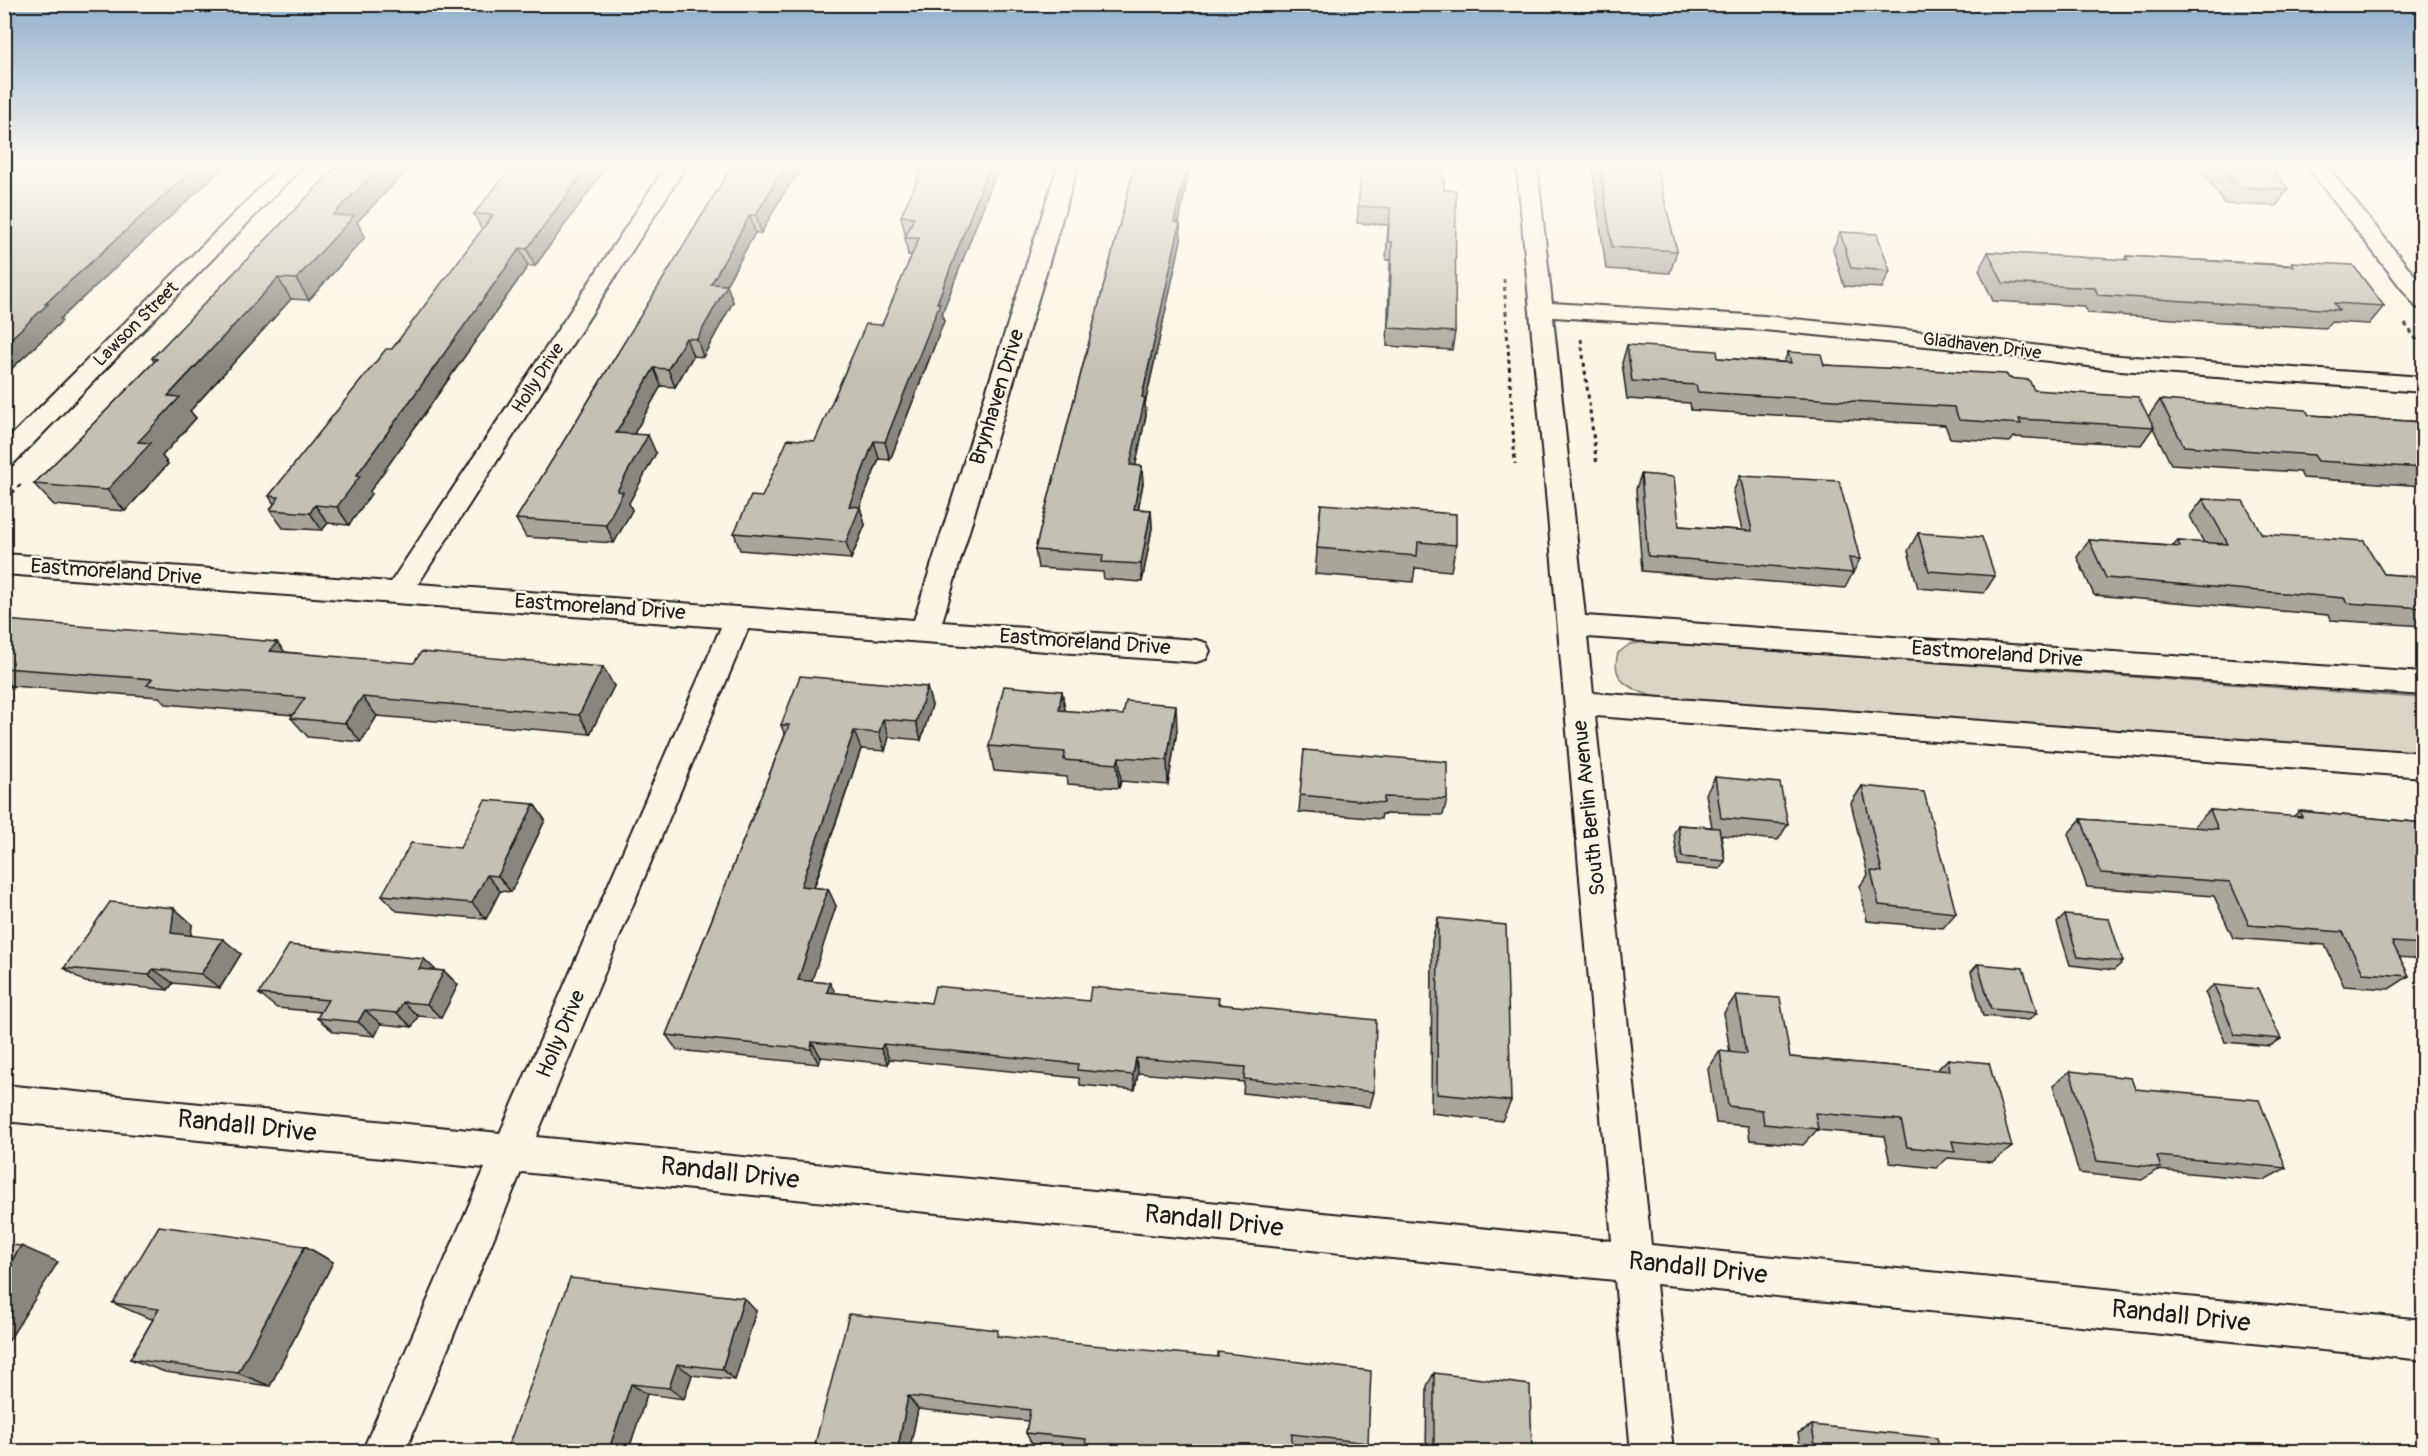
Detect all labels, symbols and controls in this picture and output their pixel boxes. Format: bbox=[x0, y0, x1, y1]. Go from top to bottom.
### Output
street label: Lawson Street bbox=[89, 276, 184, 371]
street label: Brynhaven Drive bbox=[964, 325, 1031, 468]
street label: Gladhaven Drive bbox=[1921, 327, 2043, 365]
street label: Holly Drive bbox=[507, 338, 569, 418]
street label: Eastmoreland Drive bbox=[29, 553, 203, 591]
street label: Eastmoreland Drive bbox=[513, 588, 687, 626]
street label: Eastmoreland Drive bbox=[998, 623, 1172, 661]
street label: Eastmoreland Drive bbox=[1910, 635, 2084, 673]
street label: South Berlin Avenue bbox=[1566, 718, 1612, 897]
street label: Holly Drive bbox=[530, 985, 592, 1082]
street label: Randall Drive bbox=[176, 1103, 318, 1149]
street label: Randall Drive bbox=[659, 1150, 801, 1196]
street label: Randall Drive bbox=[1143, 1198, 1285, 1244]
street label: Randall Drive bbox=[1627, 1245, 1769, 1291]
street label: Randall Drive bbox=[2110, 1293, 2252, 1339]

